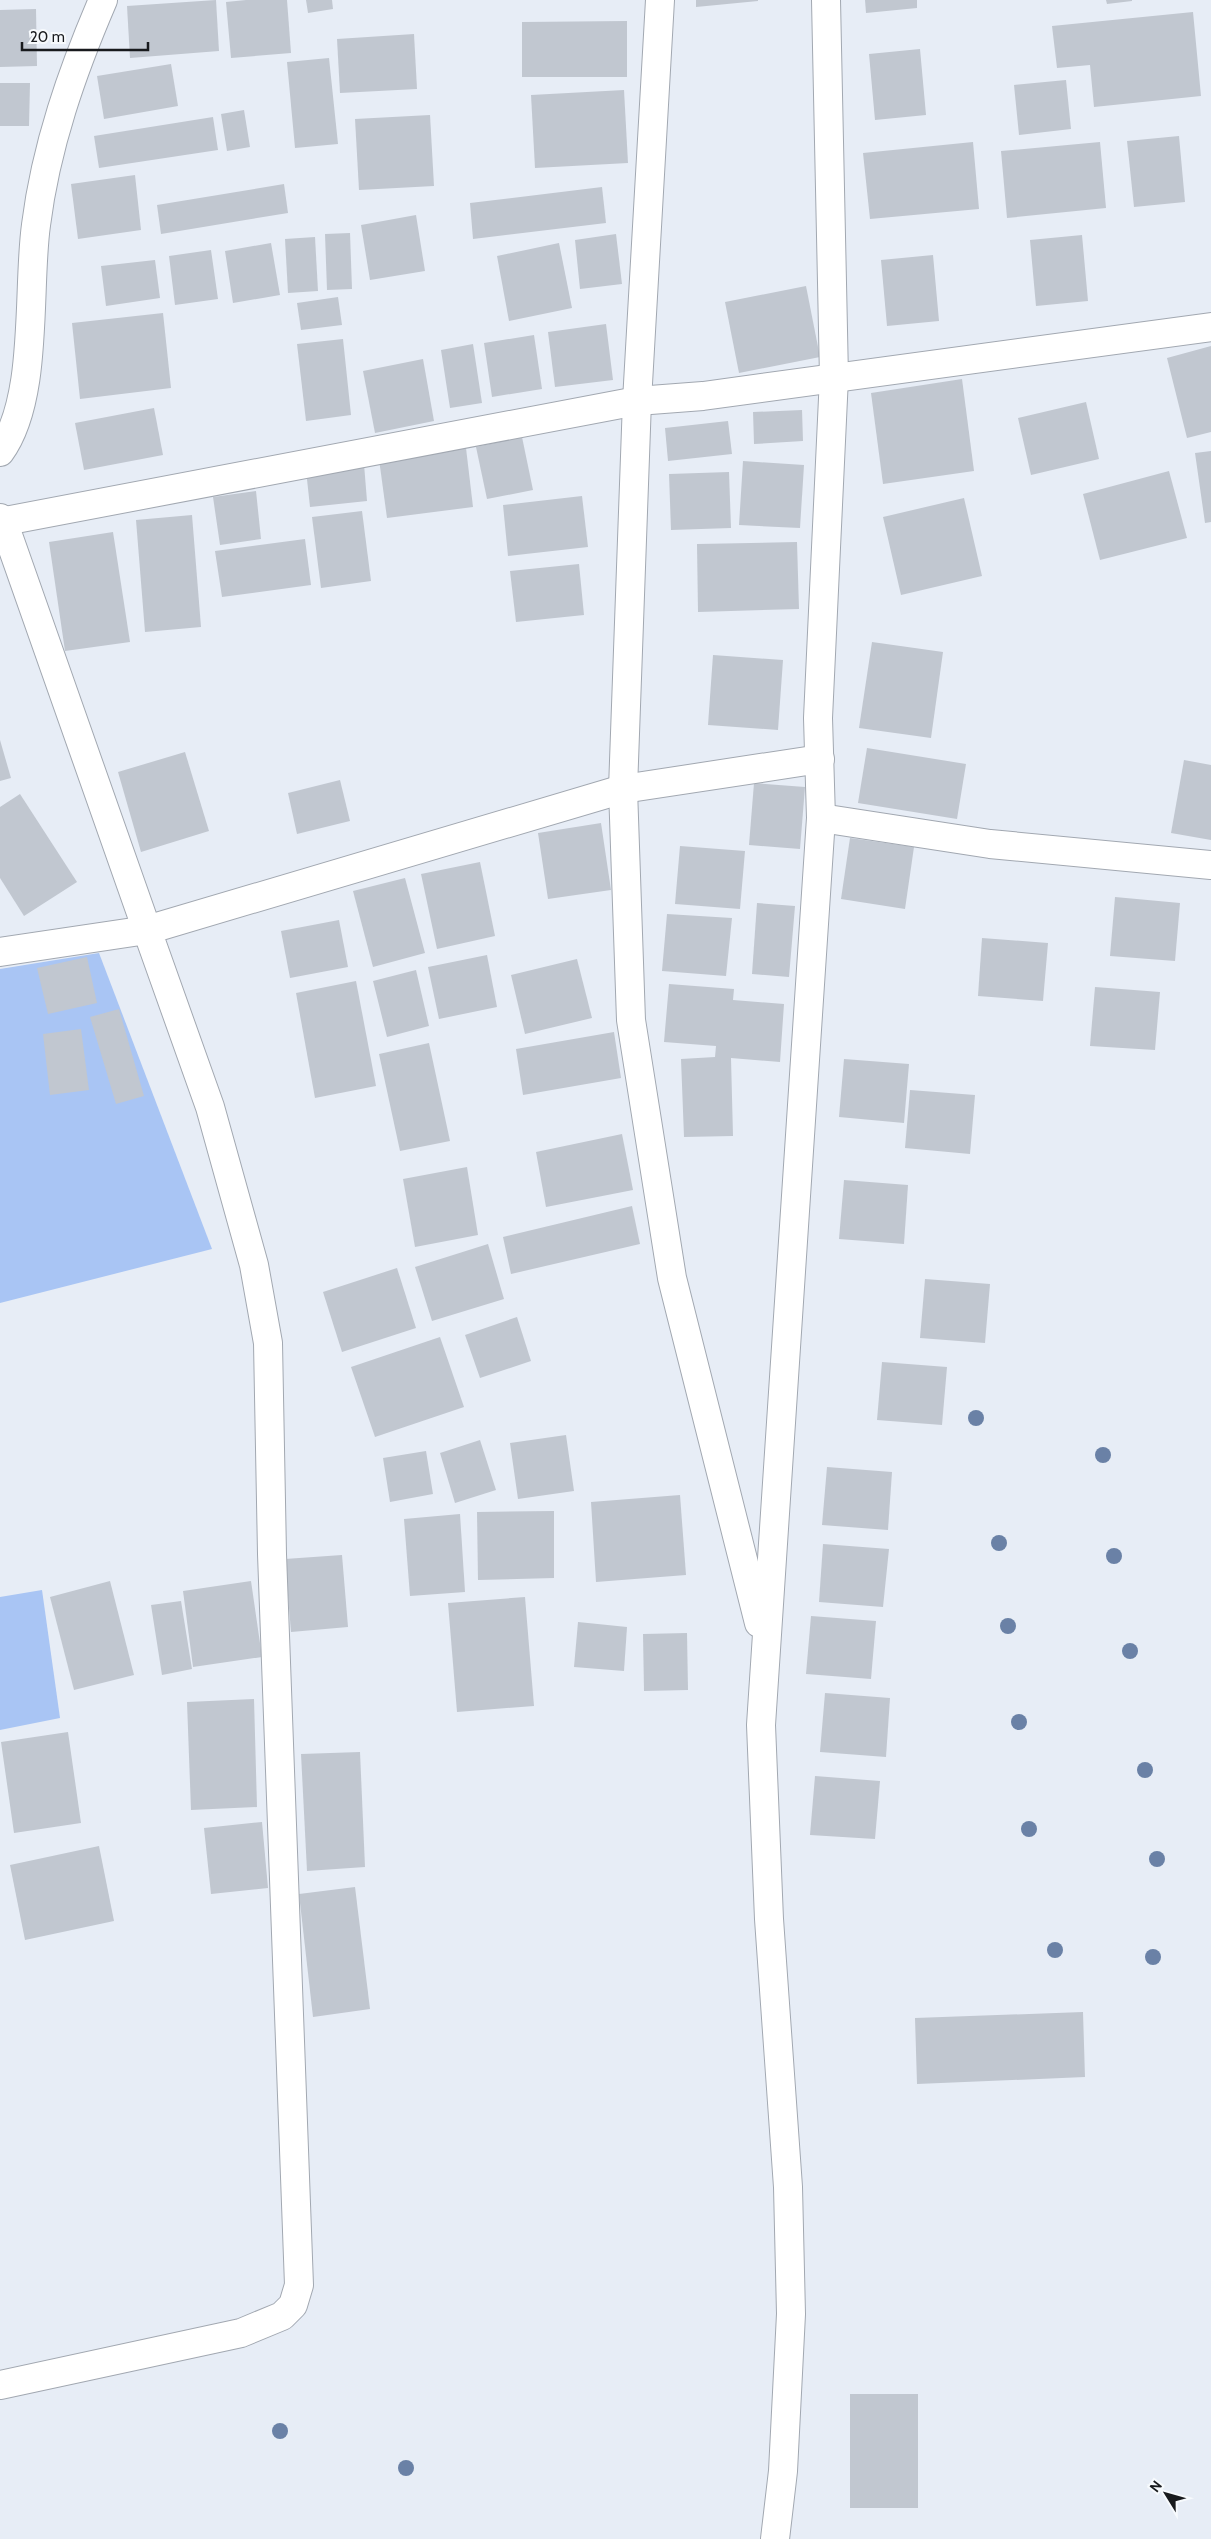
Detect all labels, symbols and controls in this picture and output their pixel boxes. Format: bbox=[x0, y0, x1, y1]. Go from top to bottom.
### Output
scale bar bbox=[22, 20, 149, 52]
text: 20 m bbox=[30, 28, 65, 46]
north arrow bbox=[1141, 2469, 1191, 2519]
text: N bbox=[1145, 2477, 1166, 2496]

